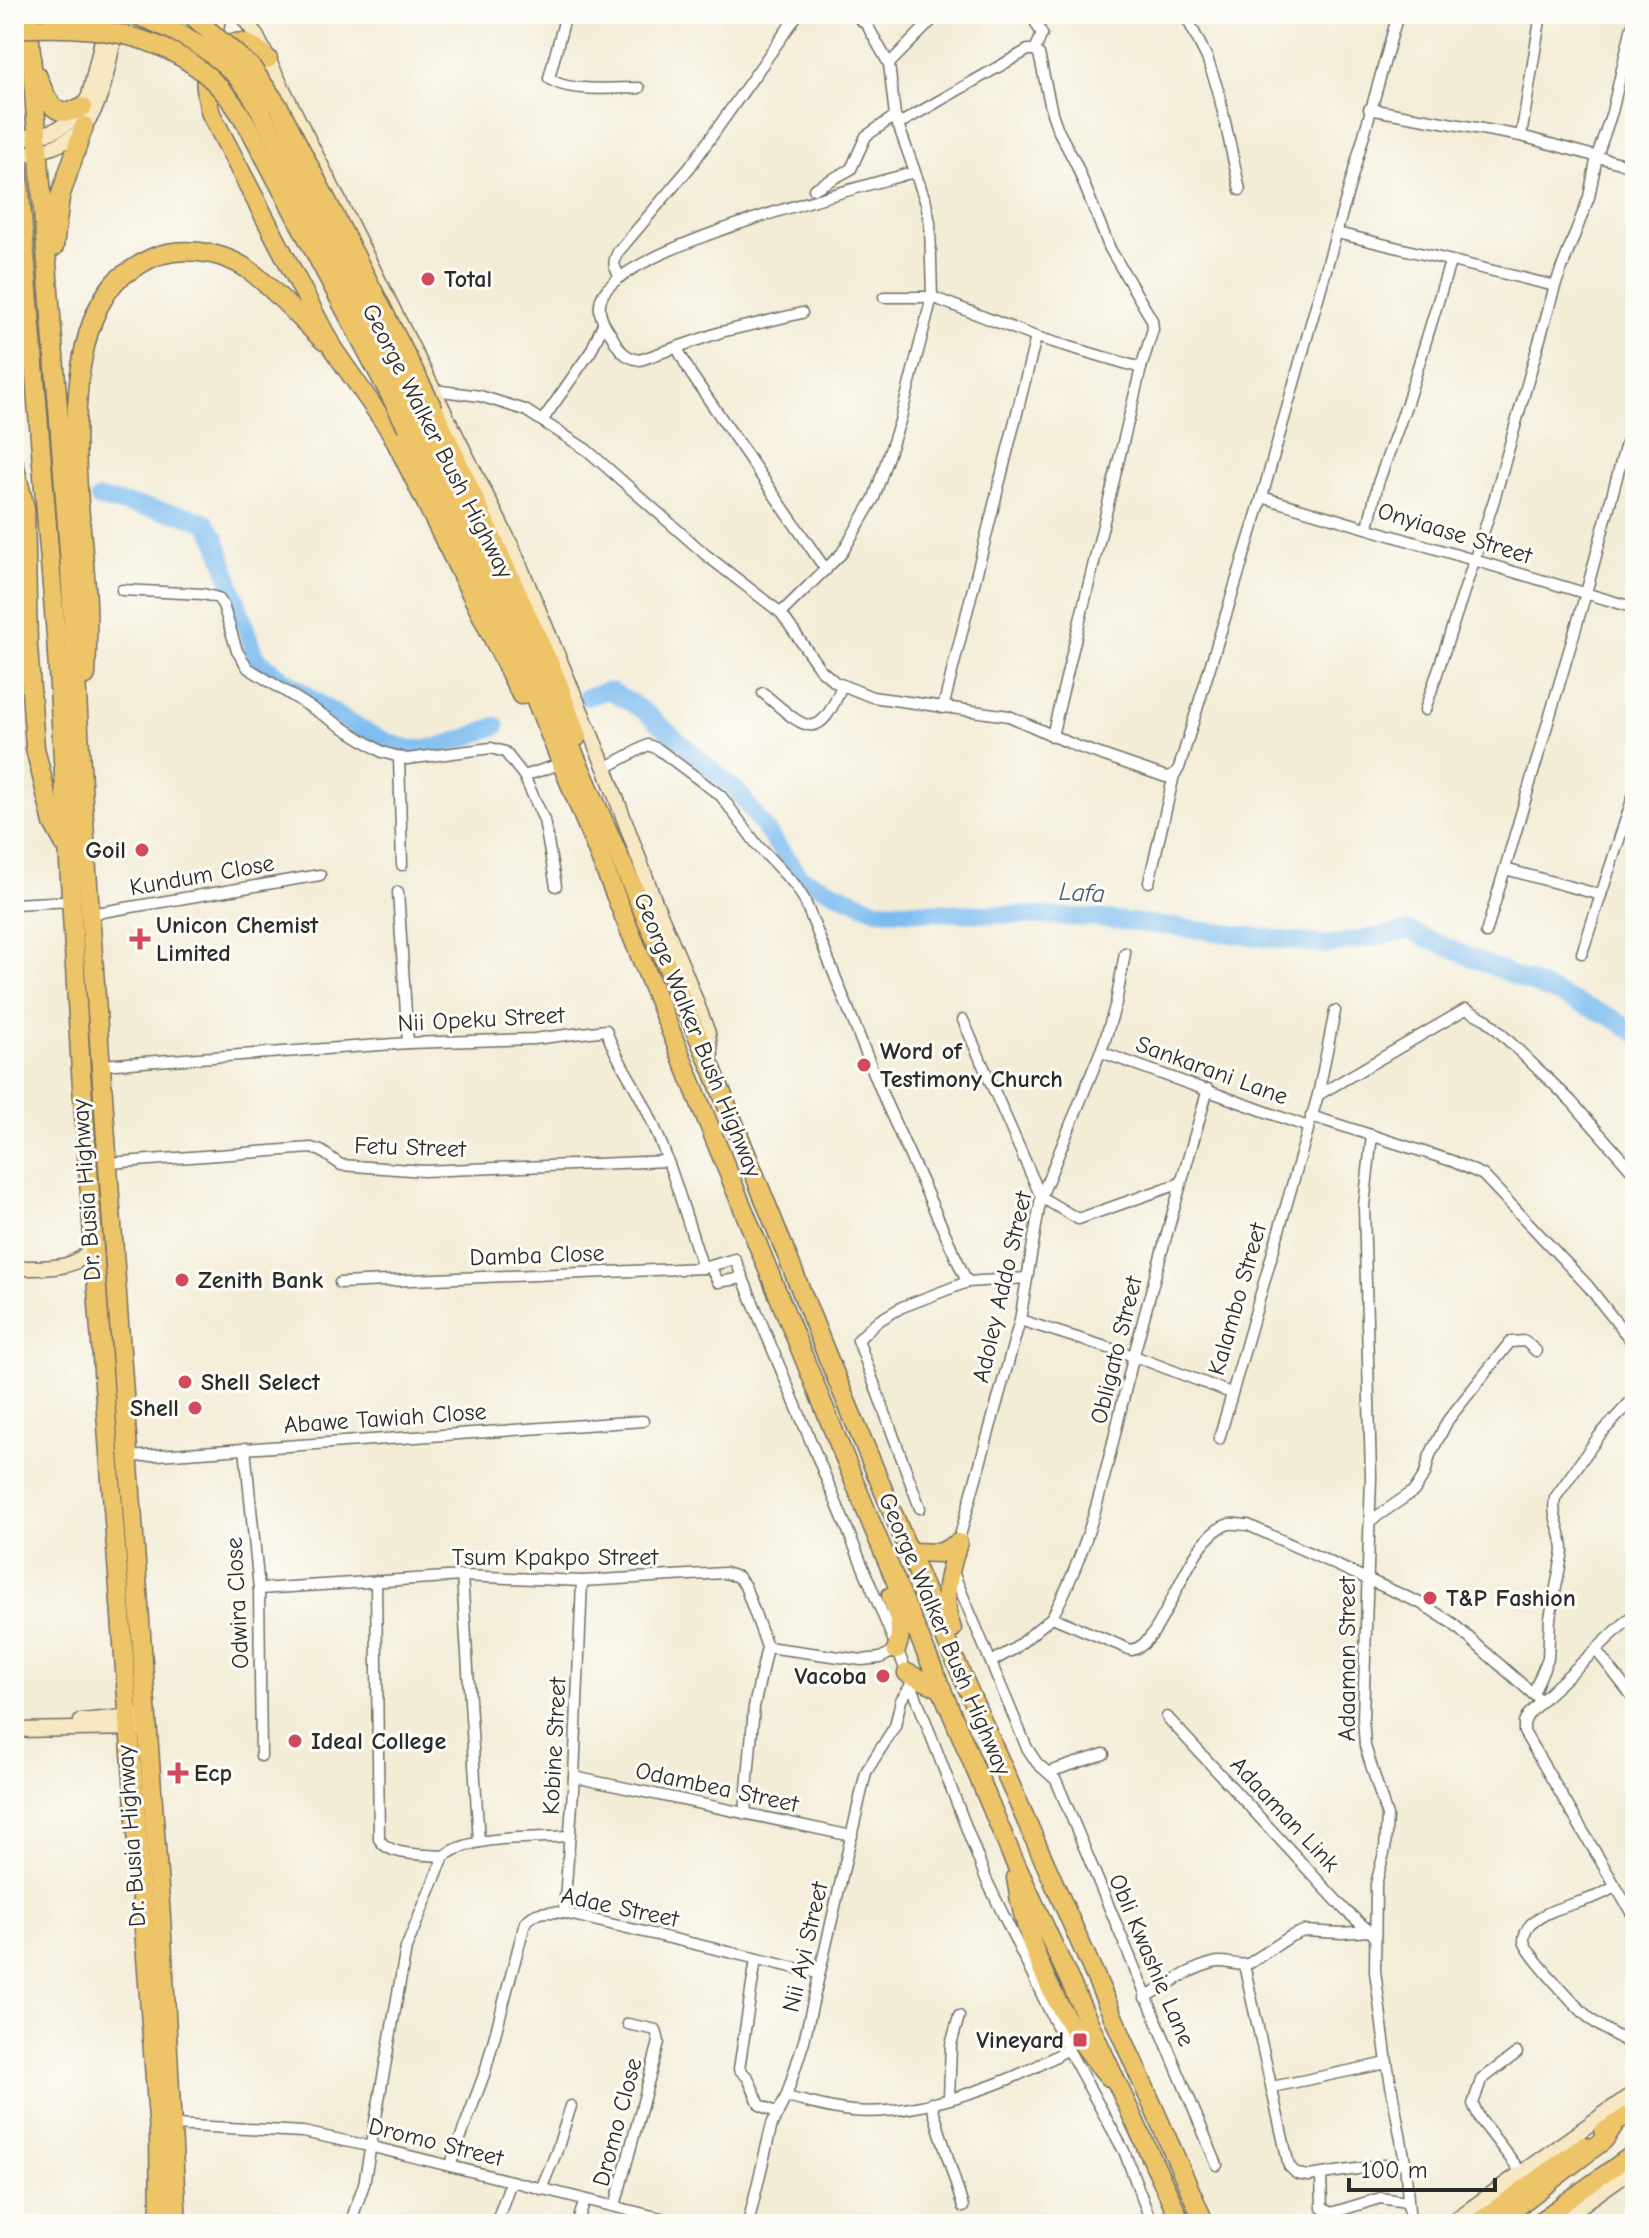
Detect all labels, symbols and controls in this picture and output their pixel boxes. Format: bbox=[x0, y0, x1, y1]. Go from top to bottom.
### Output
place label: Total bbox=[444, 265, 492, 293]
marker: Total bbox=[419, 270, 437, 288]
street label: George Walker Bush Highway bbox=[356, 299, 520, 583]
street label: Onyiaase Street bbox=[1375, 496, 1537, 570]
place label: Goil bbox=[85, 836, 126, 864]
marker: Goil bbox=[133, 841, 151, 859]
street label: Kundum Close bbox=[128, 849, 276, 901]
water label: Lafa bbox=[1058, 877, 1106, 909]
street label: George Walker Bush Highway bbox=[628, 889, 768, 1182]
place label: Unicon Chemist Limited bbox=[156, 911, 319, 967]
marker: Unicon Chemist Limited bbox=[131, 930, 149, 948]
street label: Nii Opeku Street bbox=[397, 1001, 566, 1037]
street label: Sankarani Lane bbox=[1132, 1030, 1292, 1110]
place label: Word of Testimony Church bbox=[880, 1037, 1063, 1093]
marker: Word of Testimony Church bbox=[855, 1056, 873, 1074]
street label: Dr. Busia Highway bbox=[66, 1098, 106, 1282]
street label: Fetu Street bbox=[354, 1131, 467, 1163]
street label: Adoley Addo Street bbox=[966, 1187, 1038, 1385]
street label: Kalambo Street bbox=[1202, 1219, 1272, 1378]
street label: Damba Close bbox=[469, 1239, 605, 1271]
place label: Zenith Bank bbox=[198, 1266, 323, 1294]
marker: Zenith Bank bbox=[173, 1271, 191, 1289]
street label: Obligato Street bbox=[1084, 1272, 1148, 1427]
place label: Shell Select bbox=[201, 1368, 321, 1396]
marker: Shell Select bbox=[176, 1373, 194, 1391]
place label: Shell bbox=[130, 1394, 179, 1422]
street label: Abawe Tawiah Close bbox=[283, 1397, 487, 1439]
marker: Shell bbox=[186, 1399, 204, 1417]
street label: George Walker Bush Highway bbox=[873, 1488, 1017, 1780]
street label: Odwira Close bbox=[220, 1536, 254, 1670]
street label: Tsum Kpakpo Street bbox=[452, 1543, 659, 1571]
street label: Adaaman Street bbox=[1333, 1575, 1361, 1742]
place label: T&P Fashion bbox=[1446, 1584, 1576, 1612]
marker: T&P Fashion bbox=[1421, 1589, 1439, 1607]
place label: Vacoba bbox=[794, 1662, 867, 1690]
marker: Vacoba bbox=[874, 1667, 892, 1685]
street label: Kobine Street bbox=[536, 1675, 572, 1816]
place label: Ideal College bbox=[311, 1727, 447, 1755]
marker: Ideal College bbox=[286, 1732, 304, 1750]
street label: Dr. Busia Highway bbox=[111, 1744, 151, 1928]
street label: Adaaman Link bbox=[1225, 1751, 1346, 1878]
street label: Odambea Street bbox=[633, 1756, 802, 1818]
place label: Ecp bbox=[194, 1759, 232, 1787]
marker: Ecp bbox=[169, 1764, 187, 1782]
street label: Obli Kwashie Lane bbox=[1103, 1870, 1201, 2050]
street label: Nii Ayi Street bbox=[776, 1878, 834, 2015]
street label: Adae Street bbox=[559, 1881, 682, 1933]
place label: Vineyard bbox=[976, 2026, 1064, 2054]
marker: Vineyard bbox=[1071, 2031, 1089, 2049]
street label: Dromo Close bbox=[586, 2055, 648, 2189]
street label: Dromo Street bbox=[366, 2112, 507, 2172]
scale bar bbox=[1349, 2142, 1495, 2192]
text: 100 m bbox=[1361, 2156, 1428, 2184]

